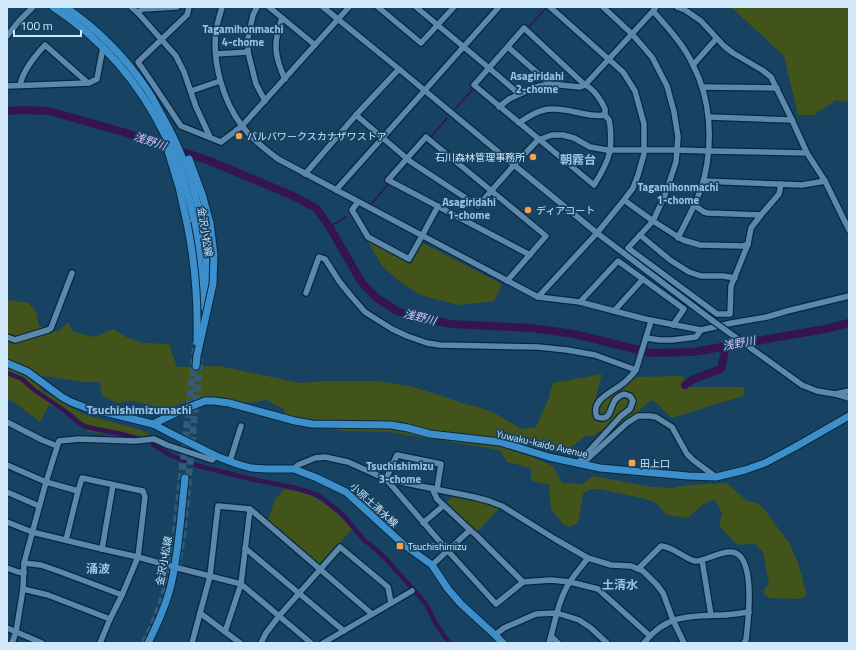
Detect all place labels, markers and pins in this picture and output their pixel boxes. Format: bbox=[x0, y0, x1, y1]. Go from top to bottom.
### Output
place label: バルバワークスカナザワストア bbox=[247, 129, 387, 144]
marker: バルバワークスカナザワストア bbox=[234, 131, 244, 141]
place label: 石川森林管理事務所 bbox=[435, 150, 525, 165]
marker: 石川森林管理事務所 bbox=[528, 152, 538, 162]
place label: ディアコート bbox=[536, 203, 595, 218]
marker: ディアコート bbox=[523, 205, 533, 215]
place label: 田上口 bbox=[640, 456, 670, 471]
marker: 田上口 bbox=[627, 458, 637, 468]
place label: Tsuchishimizu bbox=[408, 539, 467, 554]
marker: Tsuchishimizu bbox=[395, 541, 405, 551]

